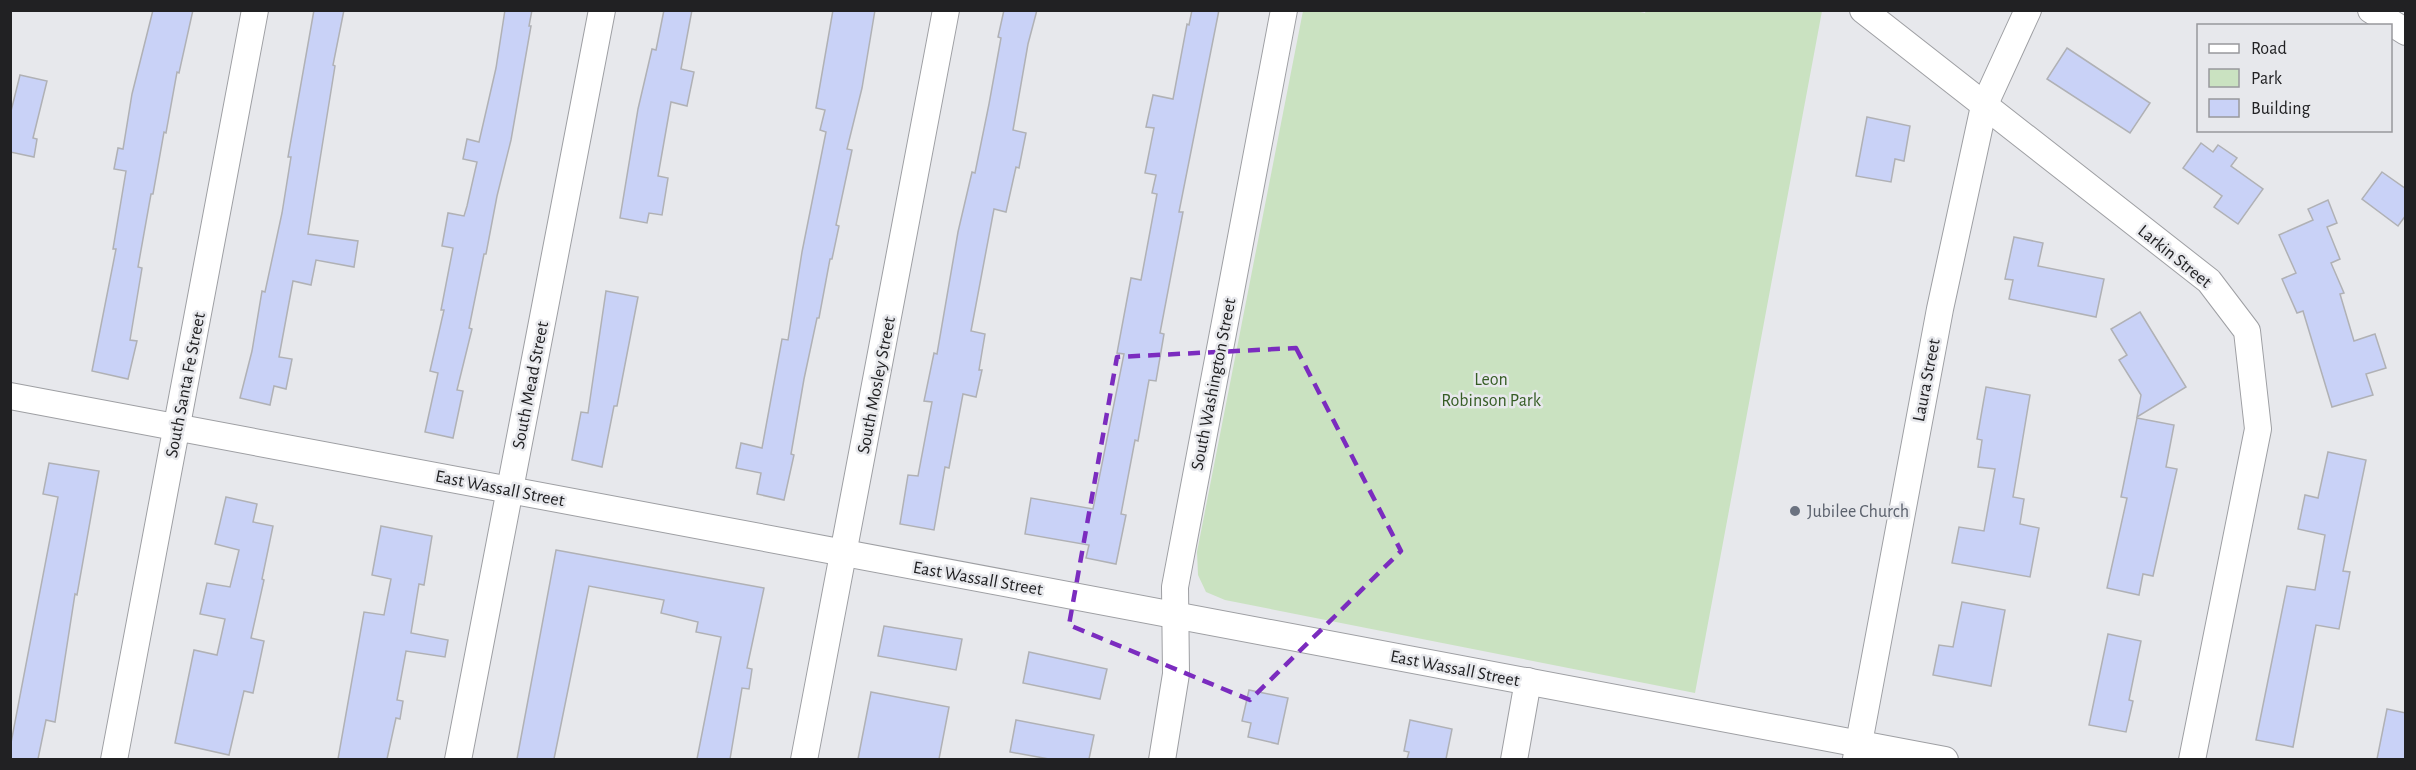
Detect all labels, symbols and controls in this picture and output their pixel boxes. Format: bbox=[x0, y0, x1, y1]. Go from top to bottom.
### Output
legend bbox=[2197, 24, 2392, 132]
text: Road bbox=[2251, 40, 2287, 58]
text: Park bbox=[2251, 70, 2283, 88]
text: Building bbox=[2251, 100, 2311, 118]
street label: Larkin Street bbox=[2134, 222, 2215, 292]
street label: South Washington Street bbox=[1188, 296, 1240, 472]
street label: South Santa Fe Street bbox=[163, 311, 209, 459]
street label: South Mosley Street bbox=[855, 315, 899, 455]
street label: South Mead Street bbox=[510, 320, 552, 450]
street label: Laura Street bbox=[1910, 337, 1944, 423]
park label: Leon Robinson Park bbox=[1441, 371, 1542, 410]
street label: East Wassall Street bbox=[434, 468, 566, 510]
place label: Jubilee Church bbox=[1807, 503, 1909, 521]
marker: Jubilee Church bbox=[1788, 504, 1802, 518]
street label: East Wassall Street bbox=[912, 559, 1044, 599]
street label: East Wassall Street bbox=[1389, 648, 1521, 690]

